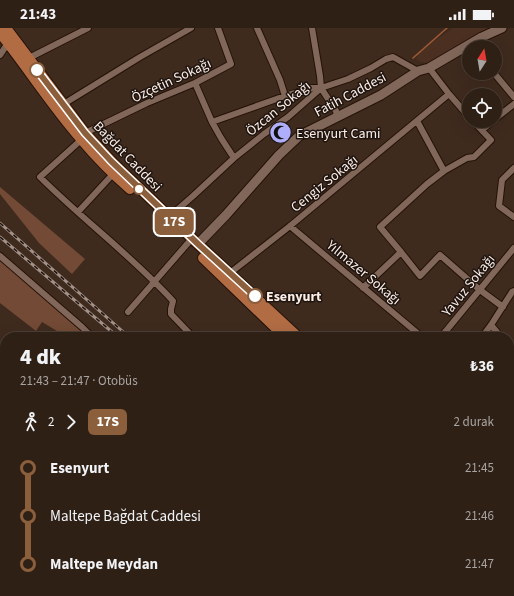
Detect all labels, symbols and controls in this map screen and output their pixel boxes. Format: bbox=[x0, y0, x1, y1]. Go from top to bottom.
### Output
text: 21:43 bbox=[20, 4, 56, 25]
north arrow bbox=[462, 40, 502, 80]
map controls bbox=[462, 40, 502, 128]
street label: Özçetin Sokağı bbox=[128, 54, 215, 108]
unlabelled marker bbox=[29, 62, 45, 78]
street label: Fatih Caddesi bbox=[311, 68, 390, 122]
street label: Özcan Sokağı bbox=[242, 76, 315, 141]
button: locate bbox=[462, 88, 502, 128]
street label: Bağdat Caddesi bbox=[88, 117, 166, 196]
mosque icon: Esenyurt Cami bbox=[268, 120, 294, 146]
place label: Esenyurt Cami bbox=[296, 124, 381, 144]
street label: Cengiz Sokağı bbox=[287, 150, 363, 217]
unlabelled marker bbox=[133, 183, 145, 195]
line badge: 17S bbox=[151, 209, 197, 235]
text: 17S bbox=[163, 212, 185, 232]
street label: Yılmazer Sokağı bbox=[321, 235, 405, 310]
street label: Yavuz Sokağı bbox=[437, 250, 500, 322]
place label: Esenyurt bbox=[266, 287, 322, 307]
marker: Esenyurt bbox=[247, 288, 263, 304]
text: 4 dk bbox=[20, 341, 61, 373]
text: ₺36 bbox=[470, 356, 494, 377]
text: 21:43 – 21:47 · Otobüs bbox=[20, 372, 138, 390]
icon: walk bbox=[20, 411, 42, 433]
icon: forward bbox=[60, 411, 82, 433]
text: 17S bbox=[96, 412, 119, 432]
text: 2 bbox=[48, 413, 54, 431]
text: 2 durak bbox=[453, 413, 494, 431]
text: Esenyurt bbox=[50, 458, 109, 479]
text: 21:45 bbox=[465, 459, 494, 477]
text: Maltepe Bağdat Caddesi bbox=[50, 506, 201, 527]
text: 21:46 bbox=[465, 507, 494, 525]
text: Maltepe Meydan bbox=[50, 554, 158, 575]
text: 21:47 bbox=[465, 555, 494, 573]

